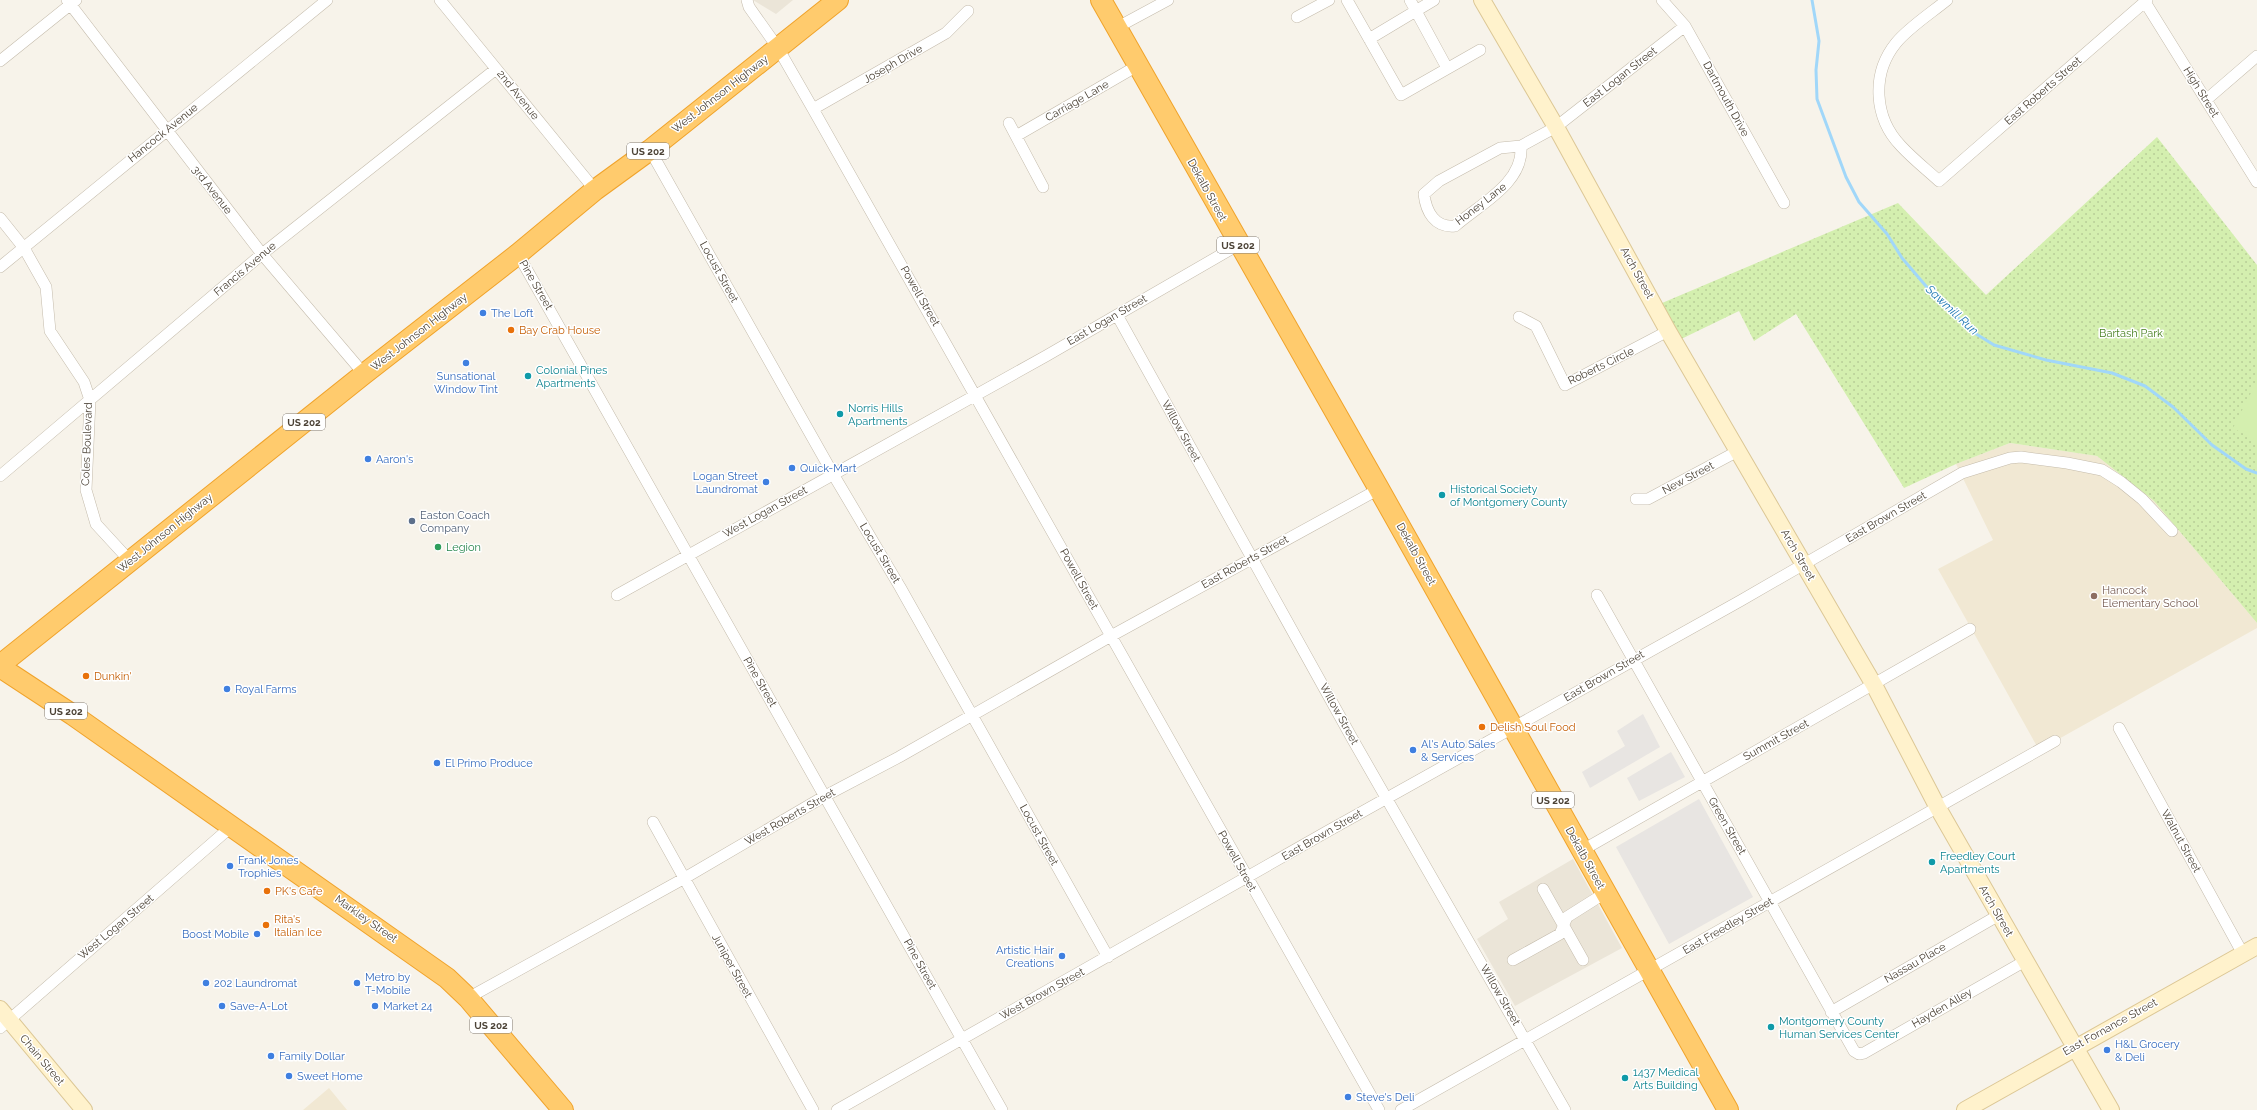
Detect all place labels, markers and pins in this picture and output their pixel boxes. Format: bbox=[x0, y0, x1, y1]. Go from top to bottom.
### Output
place label: The Loft bbox=[491, 307, 534, 320]
marker: The Loft bbox=[478, 308, 488, 318]
place label: Bay Crab House bbox=[519, 324, 601, 337]
marker: Bay Crab House bbox=[506, 325, 516, 335]
marker: Sunsational Window Tint bbox=[461, 358, 471, 368]
place label: Colonial Pines Apartments bbox=[536, 364, 607, 390]
place label: Sunsational Window Tint bbox=[434, 370, 498, 396]
marker: Colonial Pines Apartments bbox=[523, 371, 533, 381]
place label: Norris Hills Apartments bbox=[848, 402, 908, 428]
marker: Norris Hills Apartments bbox=[835, 409, 845, 419]
place label: Aaron's bbox=[376, 453, 413, 466]
marker: Aaron's bbox=[363, 454, 373, 464]
place label: Quick-Mart bbox=[800, 462, 857, 475]
marker: Quick-Mart bbox=[787, 463, 797, 473]
place label: Logan Street Laundromat bbox=[693, 470, 758, 496]
marker: Logan Street Laundromat bbox=[761, 477, 771, 487]
place label: Historical Society of Montgomery County bbox=[1450, 483, 1568, 509]
marker: Historical Society of Montgomery County bbox=[1437, 490, 1447, 500]
place label: Easton Coach Company bbox=[420, 509, 490, 535]
marker: Easton Coach Company bbox=[407, 516, 417, 526]
place label: Legion bbox=[446, 541, 481, 554]
marker: Legion bbox=[433, 542, 443, 552]
place label: Hancock Elementary School bbox=[2102, 584, 2198, 610]
marker: Hancock Elementary School bbox=[2089, 591, 2099, 601]
place label: Dunkin' bbox=[94, 670, 132, 683]
marker: Dunkin' bbox=[81, 671, 91, 681]
place label: Royal Farms bbox=[235, 683, 297, 696]
marker: Royal Farms bbox=[222, 684, 232, 694]
place label: Delish Soul Food bbox=[1490, 721, 1576, 734]
marker: Delish Soul Food bbox=[1477, 722, 1487, 732]
place label: Al's Auto Sales & Services bbox=[1421, 738, 1495, 764]
marker: Al's Auto Sales & Services bbox=[1408, 745, 1418, 755]
place label: El Primo Produce bbox=[445, 757, 533, 770]
marker: El Primo Produce bbox=[432, 758, 442, 768]
place label: Freedley Court Apartments bbox=[1940, 850, 2016, 876]
place label: Frank Jones Trophies bbox=[238, 854, 299, 880]
marker: Freedley Court Apartments bbox=[1927, 857, 1937, 867]
marker: Frank Jones Trophies bbox=[225, 861, 235, 871]
place label: PK's Cafe bbox=[275, 885, 323, 898]
marker: PK's Cafe bbox=[262, 886, 272, 896]
place label: Rita's Italian Ice bbox=[274, 913, 323, 939]
marker: Rita's Italian Ice bbox=[261, 920, 271, 930]
place label: Boost Mobile bbox=[182, 928, 250, 941]
marker: Boost Mobile bbox=[252, 929, 262, 939]
place label: Artistic Hair Creations bbox=[996, 944, 1054, 970]
marker: Artistic Hair Creations bbox=[1057, 951, 1067, 961]
place label: Metro by T-Mobile bbox=[365, 971, 411, 997]
place label: 202 Laundromat bbox=[214, 977, 297, 990]
marker: 202 Laundromat bbox=[201, 978, 211, 988]
marker: Metro by T-Mobile bbox=[352, 978, 362, 988]
place label: Save-A-Lot bbox=[230, 1000, 288, 1013]
place label: Market 24 bbox=[383, 1000, 433, 1013]
marker: Save-A-Lot bbox=[217, 1001, 227, 1011]
marker: Market 24 bbox=[370, 1001, 380, 1011]
place label: Montgomery County Human Services Center bbox=[1779, 1015, 1899, 1041]
marker: Montgomery County Human Services Center bbox=[1766, 1022, 1776, 1032]
place label: H&L Grocery & Deli bbox=[2115, 1038, 2180, 1064]
marker: H&L Grocery & Deli bbox=[2102, 1045, 2112, 1055]
place label: Family Dollar bbox=[279, 1050, 345, 1063]
marker: Family Dollar bbox=[266, 1051, 276, 1061]
place label: 1437 Medical Arts Building bbox=[1633, 1066, 1699, 1092]
place label: Sweet Home bbox=[297, 1070, 363, 1083]
marker: Sweet Home bbox=[284, 1071, 294, 1081]
marker: 1437 Medical Arts Building bbox=[1620, 1073, 1630, 1083]
place label: Steve's Deli bbox=[1356, 1091, 1414, 1104]
marker: Steve's Deli bbox=[1343, 1092, 1353, 1102]

